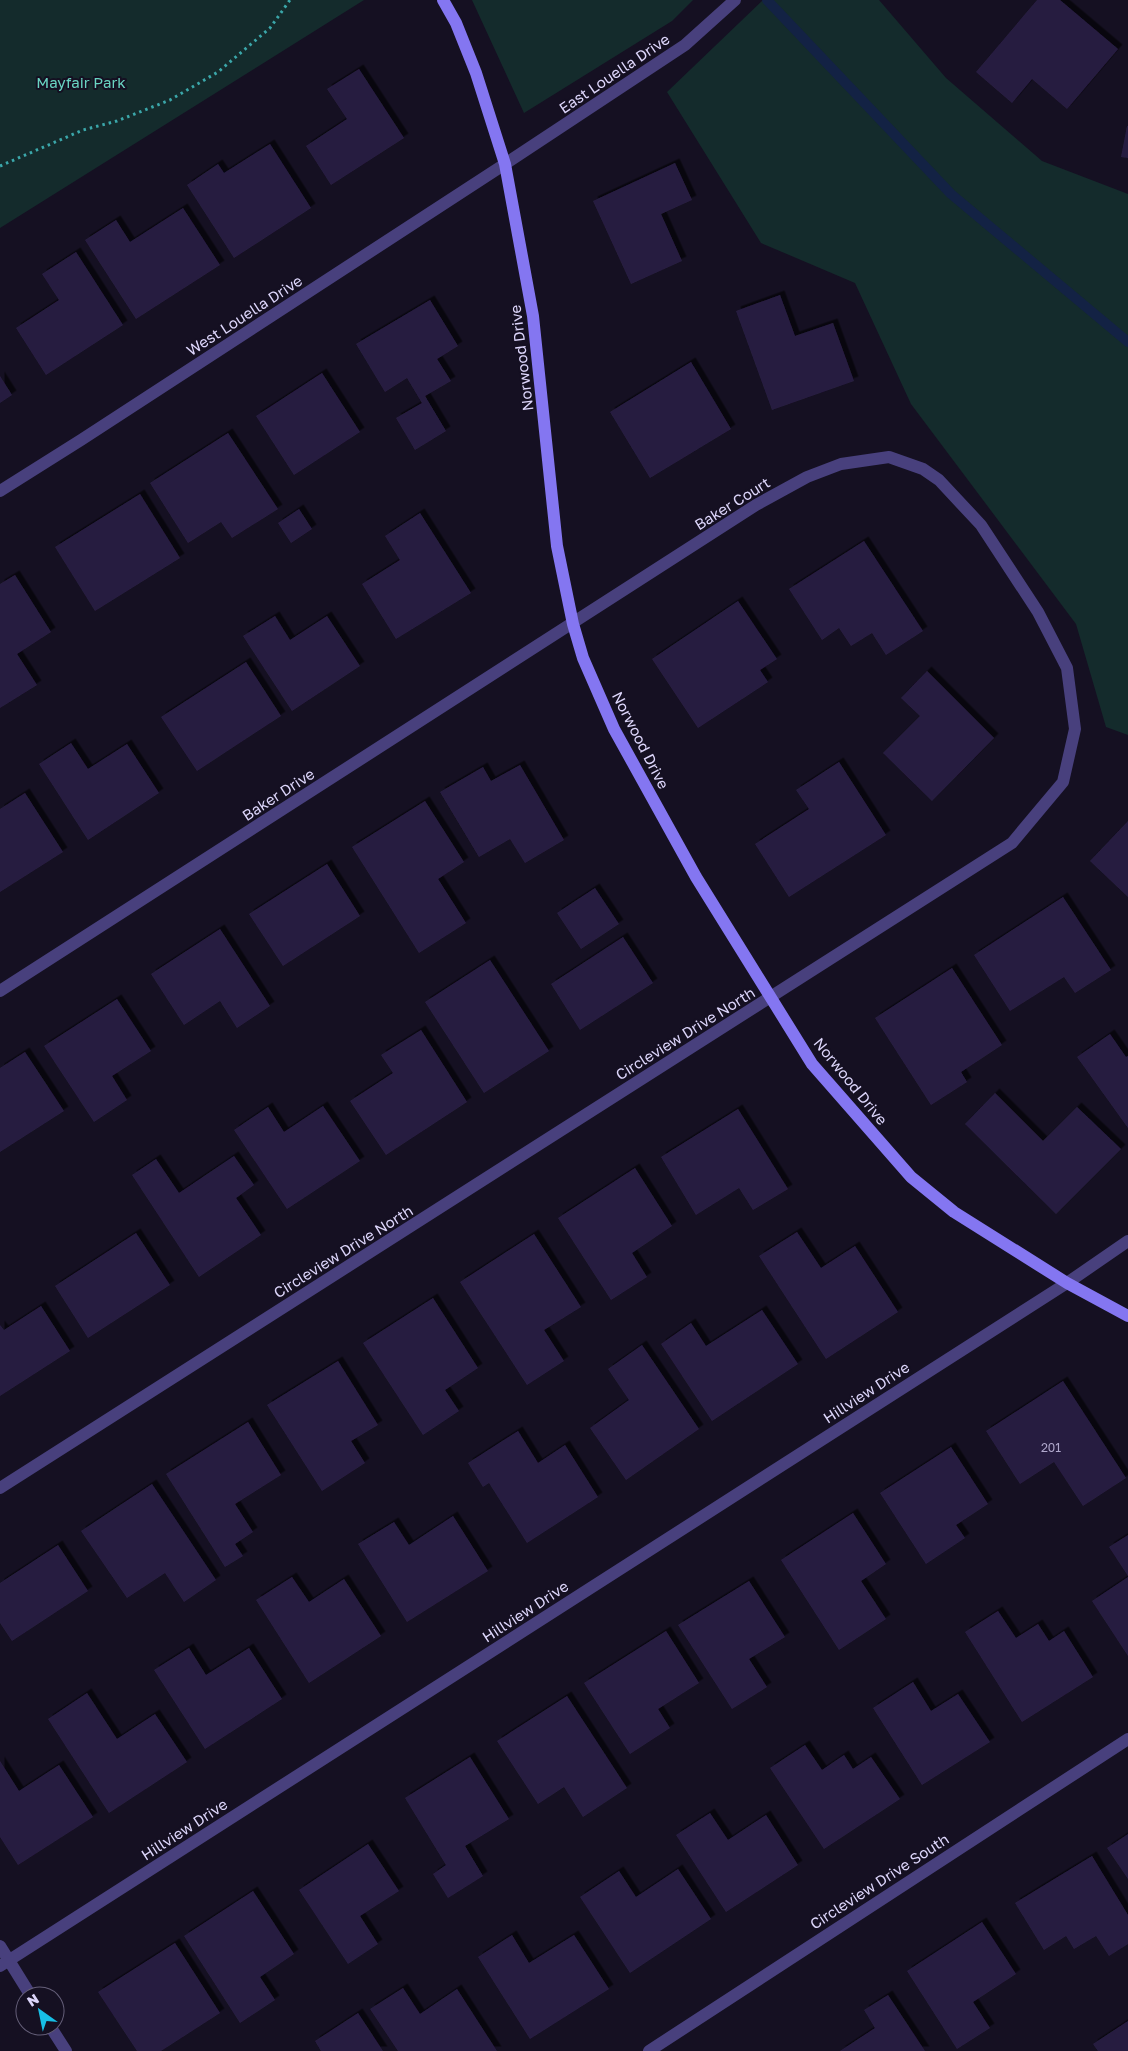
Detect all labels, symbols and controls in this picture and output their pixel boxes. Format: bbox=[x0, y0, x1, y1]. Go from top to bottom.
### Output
street label: East Louella Drive bbox=[555, 29, 673, 117]
park label: Mayfair Park bbox=[36, 73, 126, 91]
street label: West Louella Drive bbox=[183, 271, 305, 359]
street label: Norwood Drive bbox=[506, 304, 536, 412]
street label: Baker Court bbox=[691, 473, 773, 533]
street label: Norwood Drive bbox=[609, 688, 673, 792]
street label: Baker Drive bbox=[239, 764, 318, 824]
street label: Circleview Drive North bbox=[612, 983, 758, 1083]
street label: Norwood Drive bbox=[810, 1034, 892, 1128]
street label: Circleview Drive North bbox=[270, 1201, 416, 1301]
street label: Hillview Drive bbox=[820, 1357, 913, 1426]
house number: 201 bbox=[1041, 1440, 1061, 1455]
street label: Hillview Drive bbox=[479, 1576, 572, 1645]
street label: Hillview Drive bbox=[138, 1794, 231, 1863]
street label: Circleview Drive South bbox=[806, 1829, 952, 1933]
north arrow bbox=[15, 1986, 65, 2036]
text: N bbox=[24, 1990, 42, 2010]

